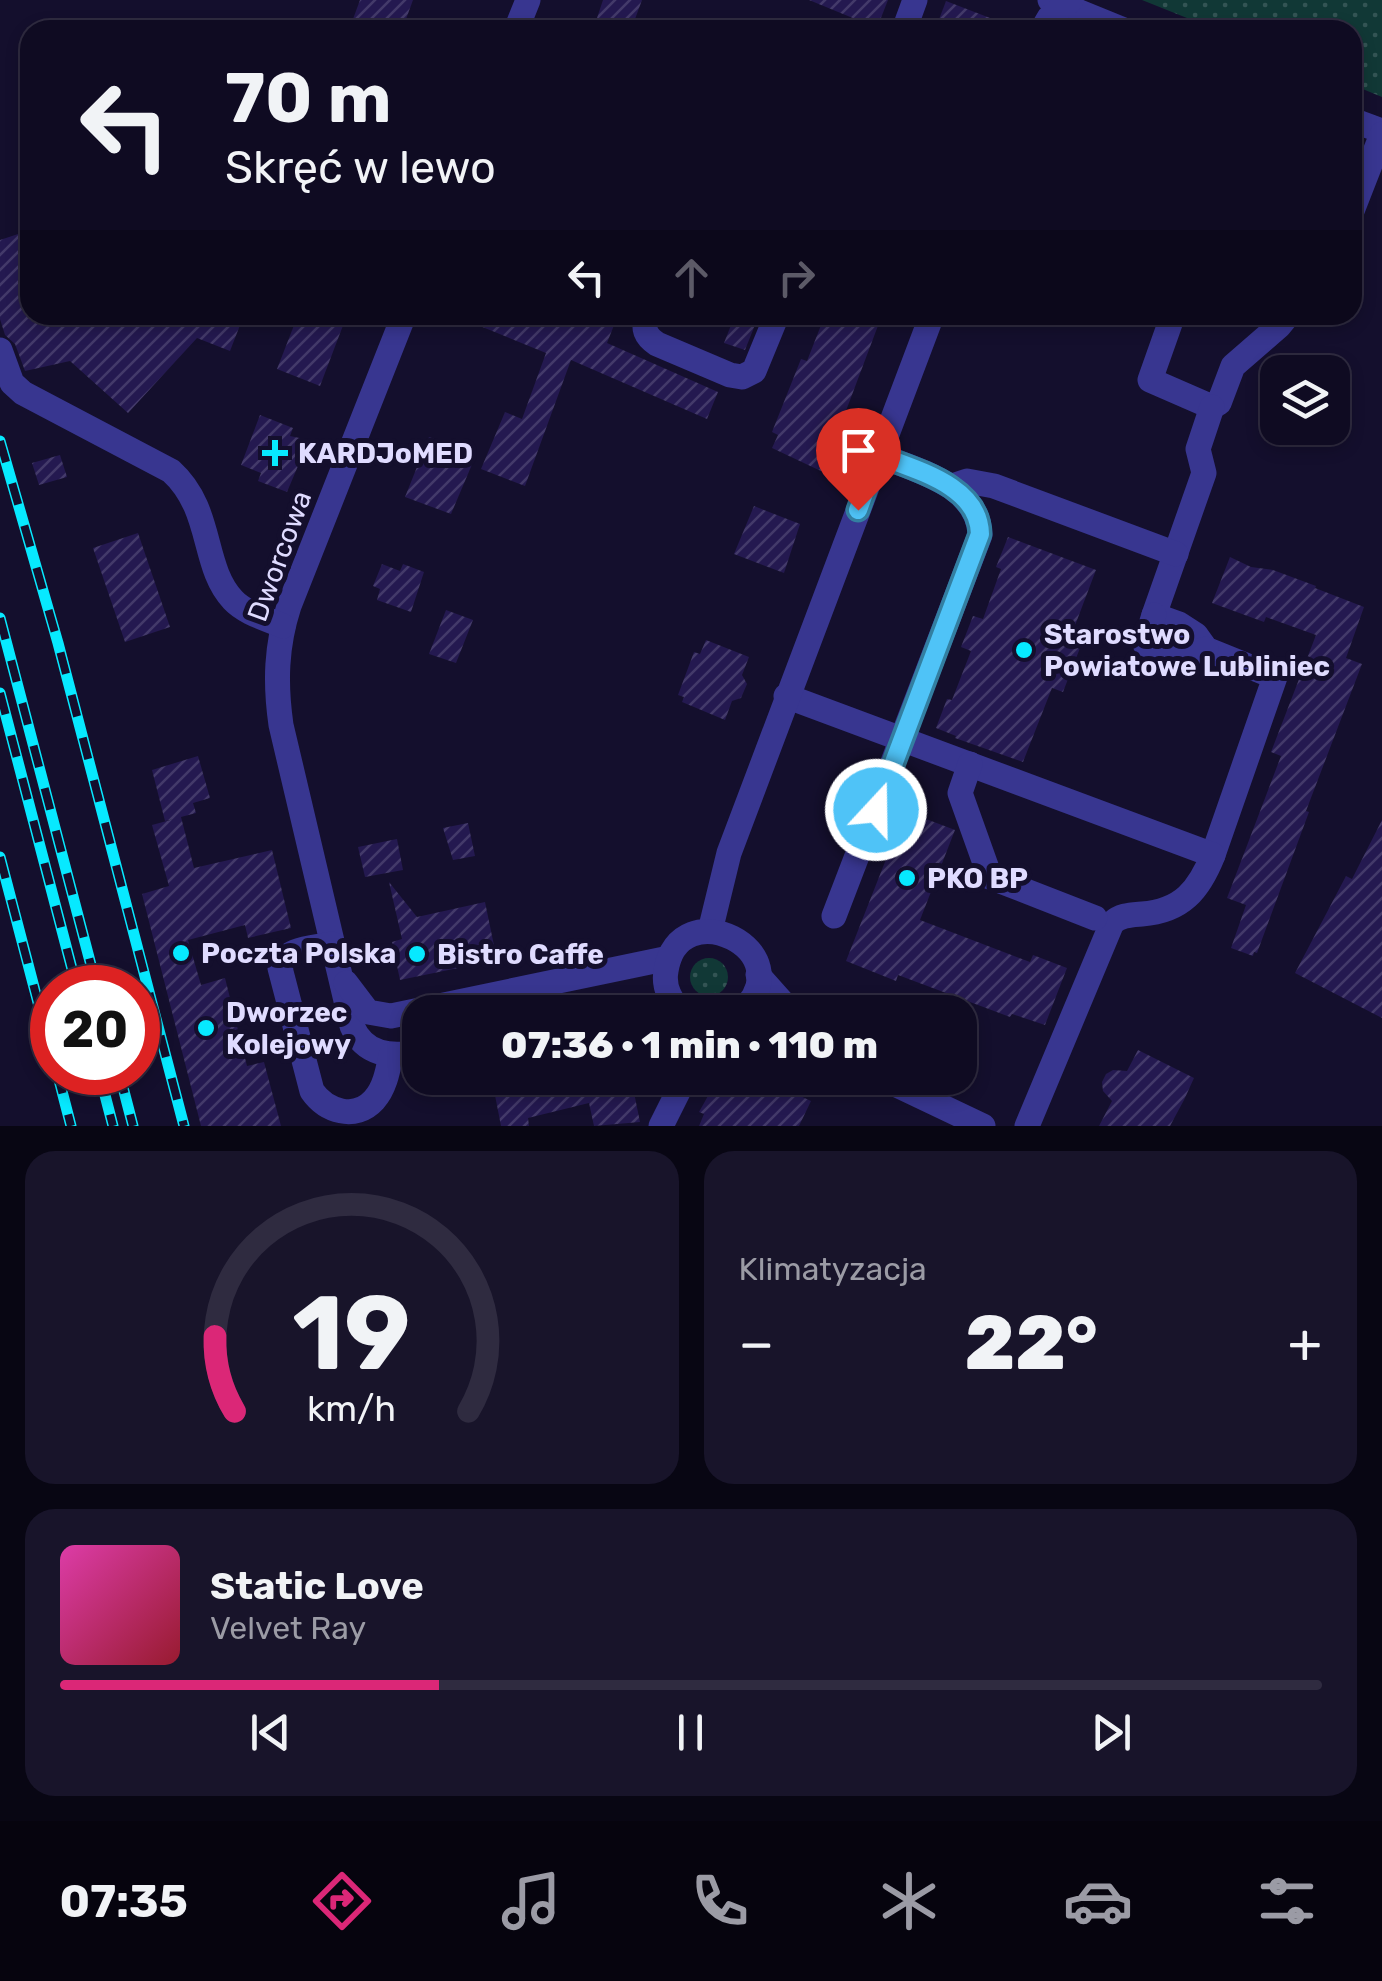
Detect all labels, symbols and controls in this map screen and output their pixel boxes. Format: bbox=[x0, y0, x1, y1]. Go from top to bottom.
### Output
text: 70 m bbox=[225, 57, 392, 140]
icon: left bbox=[60, 60, 190, 190]
text: Skręć w lewo bbox=[225, 141, 496, 194]
icon: left bbox=[559, 250, 614, 305]
icon: ahead bbox=[664, 250, 719, 305]
icon: right bbox=[769, 250, 824, 305]
map controls bbox=[1260, 355, 1350, 445]
button: layers bbox=[1260, 355, 1350, 445]
pin bbox=[816, 408, 901, 511]
icon: arrive bbox=[831, 423, 886, 478]
place label: KARDJoMED bbox=[298, 437, 473, 470]
marker: KARDJoMED bbox=[262, 440, 288, 466]
street label: Dworcowa bbox=[241, 486, 318, 626]
place label: Starostwo Powiatowe Lubliniec bbox=[1044, 618, 1330, 683]
marker: Starostwo Powiatowe Lubliniec bbox=[1013, 639, 1035, 661]
position arrow bbox=[824, 758, 928, 862]
place label: PKO BP bbox=[927, 862, 1028, 895]
marker: PKO BP bbox=[896, 867, 918, 889]
place label: Poczta Polska bbox=[201, 937, 396, 970]
place label: Bistro Caffe bbox=[437, 938, 604, 971]
marker: Poczta Polska bbox=[170, 942, 192, 964]
marker: Bistro Caffe bbox=[406, 943, 428, 965]
speed limit sign: 20 bbox=[30, 965, 160, 1095]
place label: Dworzec Kolejowy bbox=[226, 996, 351, 1061]
marker: Dworzec Kolejowy bbox=[195, 1017, 217, 1039]
text: 07:36 · 1 min · 110 m bbox=[501, 1022, 878, 1068]
text: Klimatyzacja bbox=[739, 1250, 927, 1288]
text: 19 bbox=[293, 1272, 411, 1395]
text: 22° bbox=[964, 1299, 1098, 1388]
text: − bbox=[739, 1311, 774, 1376]
text: + bbox=[1288, 1311, 1322, 1376]
text: km/h bbox=[307, 1388, 396, 1430]
text: Static Love bbox=[210, 1563, 424, 1609]
text: Velvet Ray bbox=[210, 1609, 366, 1647]
icon: previous bbox=[243, 1705, 298, 1760]
icon: pause bbox=[663, 1705, 718, 1760]
icon: next bbox=[1084, 1705, 1139, 1760]
icon: directions bbox=[307, 1866, 377, 1936]
icon: music bbox=[496, 1866, 566, 1936]
icon: phone bbox=[685, 1866, 755, 1936]
icon: climate bbox=[874, 1866, 944, 1936]
icon: car bbox=[1063, 1866, 1133, 1936]
icon: filters bbox=[1252, 1866, 1322, 1936]
text: 07:35 bbox=[60, 1875, 188, 1928]

